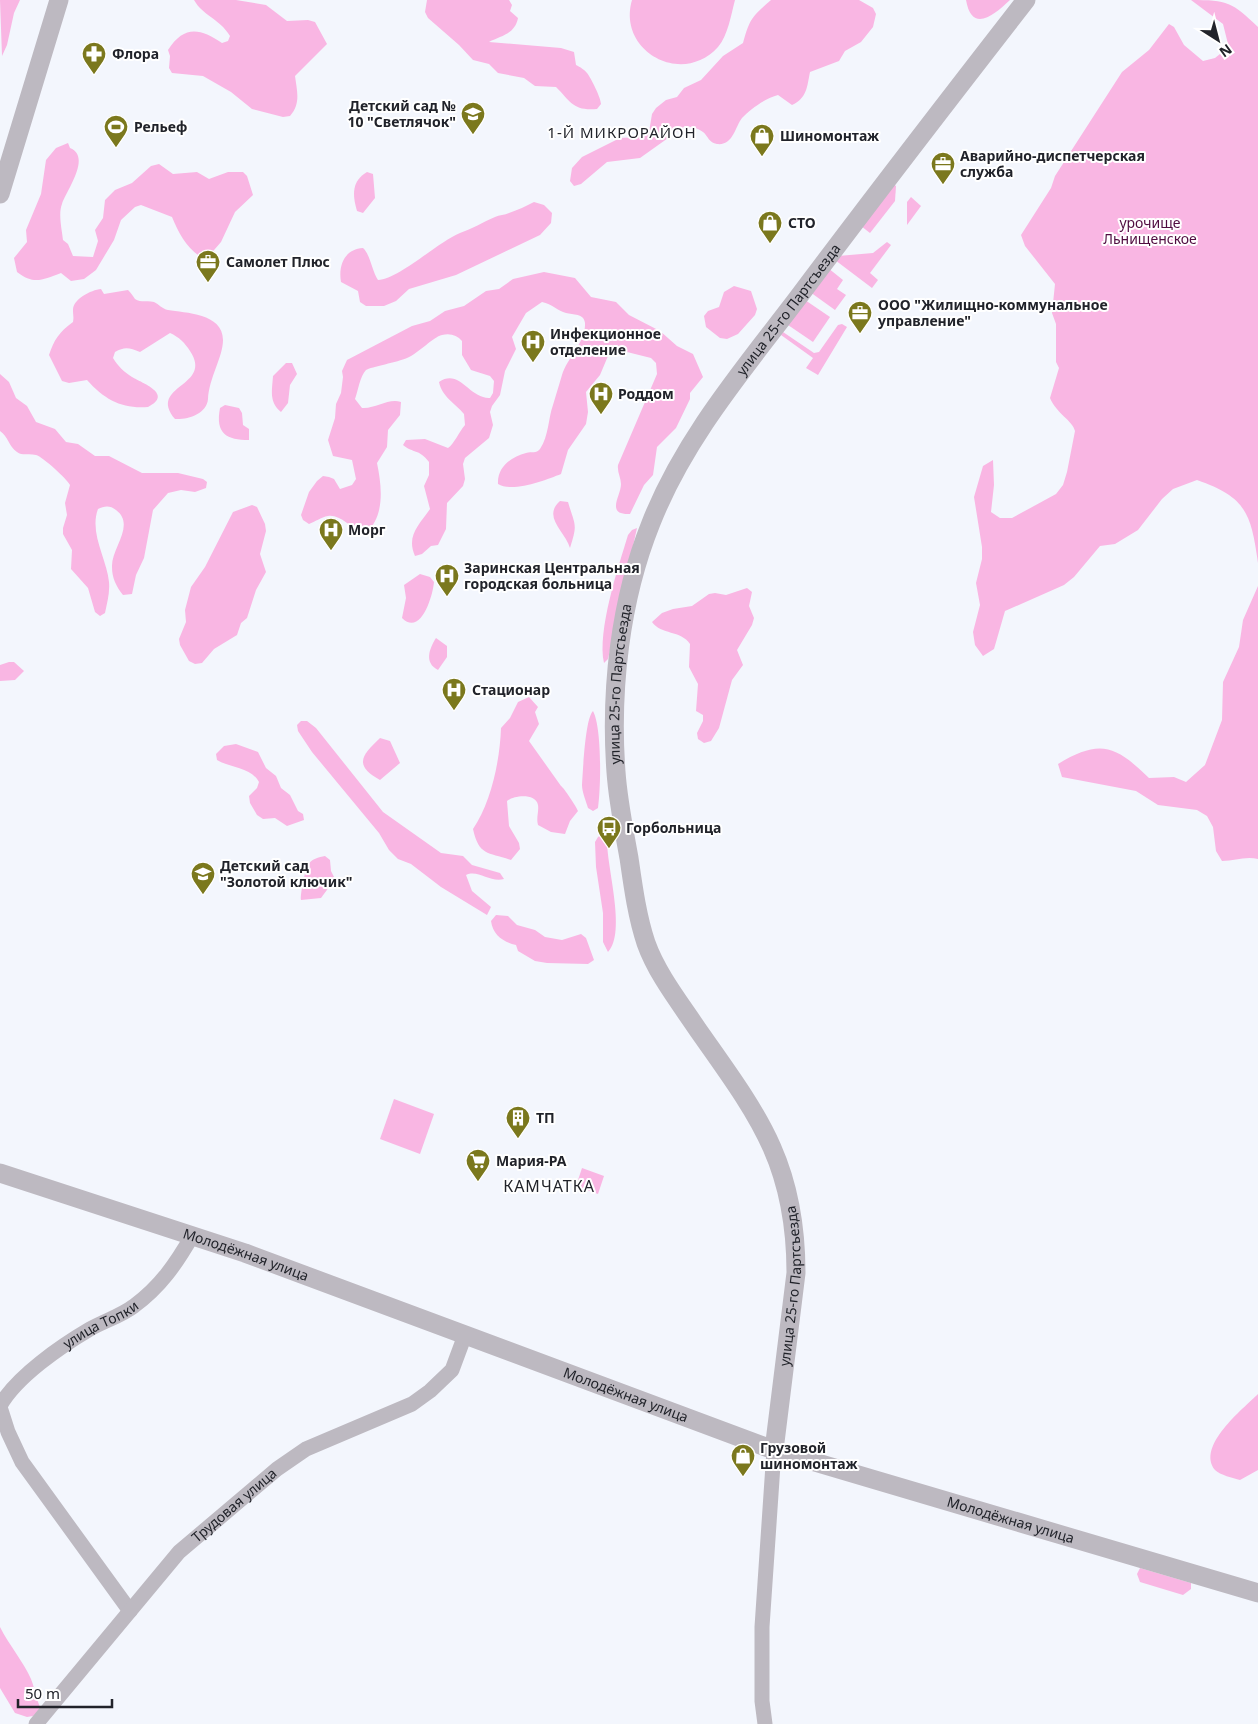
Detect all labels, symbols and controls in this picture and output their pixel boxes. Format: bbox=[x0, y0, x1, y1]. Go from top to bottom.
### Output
north arrow bbox=[1193, 15, 1243, 65]
text: N bbox=[1216, 40, 1236, 62]
pharmacy icon: Флора bbox=[81, 41, 107, 75]
place label: Флора bbox=[112, 44, 159, 63]
place label: Детский сад № 10 "Светлячок" bbox=[347, 96, 456, 131]
school or university icon: Детский сад № 10 "Светлячок" bbox=[460, 101, 486, 135]
sports icon: Рельеф bbox=[103, 114, 129, 148]
place label: Рельеф bbox=[134, 117, 187, 136]
district label: 1-Й МИКРОРАЙОН bbox=[547, 122, 697, 142]
shop icon: Шиномонтаж bbox=[749, 123, 775, 157]
place label: Шиномонтаж bbox=[780, 126, 880, 145]
place label: Аварийно-диспетчерская служба bbox=[960, 146, 1145, 181]
office icon: Аварийно-диспетчерская служба bbox=[930, 151, 956, 185]
shop icon: СТО bbox=[757, 210, 783, 244]
place label: СТО bbox=[788, 213, 816, 232]
park label: урочище Льнищенское bbox=[1103, 213, 1197, 248]
street label: улица 25-го Партсъезда bbox=[732, 239, 845, 379]
office icon: Самолет Плюс bbox=[195, 249, 221, 283]
place label: Самолет Плюс bbox=[226, 252, 330, 271]
place label: ООО "Жилищно-коммунальное управление" bbox=[877, 295, 1108, 330]
office icon: ООО "Жилищно-коммунальное управление" bbox=[847, 300, 873, 334]
place label: Инфекционное отделение bbox=[550, 324, 661, 359]
hospital icon: Инфекционное отделение bbox=[520, 329, 546, 363]
hospital icon: Роддом bbox=[588, 381, 614, 415]
place label: Роддом bbox=[618, 384, 674, 403]
hospital icon: Морг bbox=[318, 517, 344, 551]
place label: Морг bbox=[348, 520, 386, 539]
place label: Заринская Центральная городская больница bbox=[464, 558, 640, 593]
hospital icon: Заринская Центральная городская больница bbox=[434, 563, 460, 597]
street label: улица 25-го Партсъезда bbox=[604, 602, 636, 765]
hospital icon: Стационар bbox=[441, 677, 467, 711]
place label: Стационар bbox=[472, 680, 550, 699]
bus stop icon: Горбольница bbox=[596, 815, 622, 849]
place label: Горбольница bbox=[626, 818, 721, 837]
place label: Детский сад "Золотой ключик" bbox=[220, 856, 352, 891]
school or university icon: Детский сад "Золотой ключик" bbox=[190, 861, 216, 895]
building icon: ТП bbox=[505, 1105, 531, 1139]
place label: ТП bbox=[536, 1108, 555, 1127]
supermarket icon: Мария-РА bbox=[465, 1148, 491, 1182]
place label: Мария-РА bbox=[496, 1151, 567, 1170]
district label: КАМЧАТКА bbox=[503, 1175, 595, 1197]
street label: улица 25-го Партсъезда bbox=[774, 1204, 805, 1367]
street label: Молодёжная улица bbox=[181, 1223, 311, 1285]
street label: улица Топки bbox=[59, 1296, 142, 1353]
street label: Молодёжная улица bbox=[561, 1362, 691, 1426]
place label: Грузовой шиномонтаж bbox=[760, 1438, 858, 1473]
shop icon: Грузовой шиномонтаж bbox=[730, 1443, 756, 1477]
street label: Трудовая улица bbox=[187, 1463, 280, 1546]
street label: Молодёжная улица bbox=[945, 1492, 1077, 1547]
scale bar bbox=[18, 1676, 111, 1708]
text: 50 m bbox=[25, 1683, 60, 1703]

